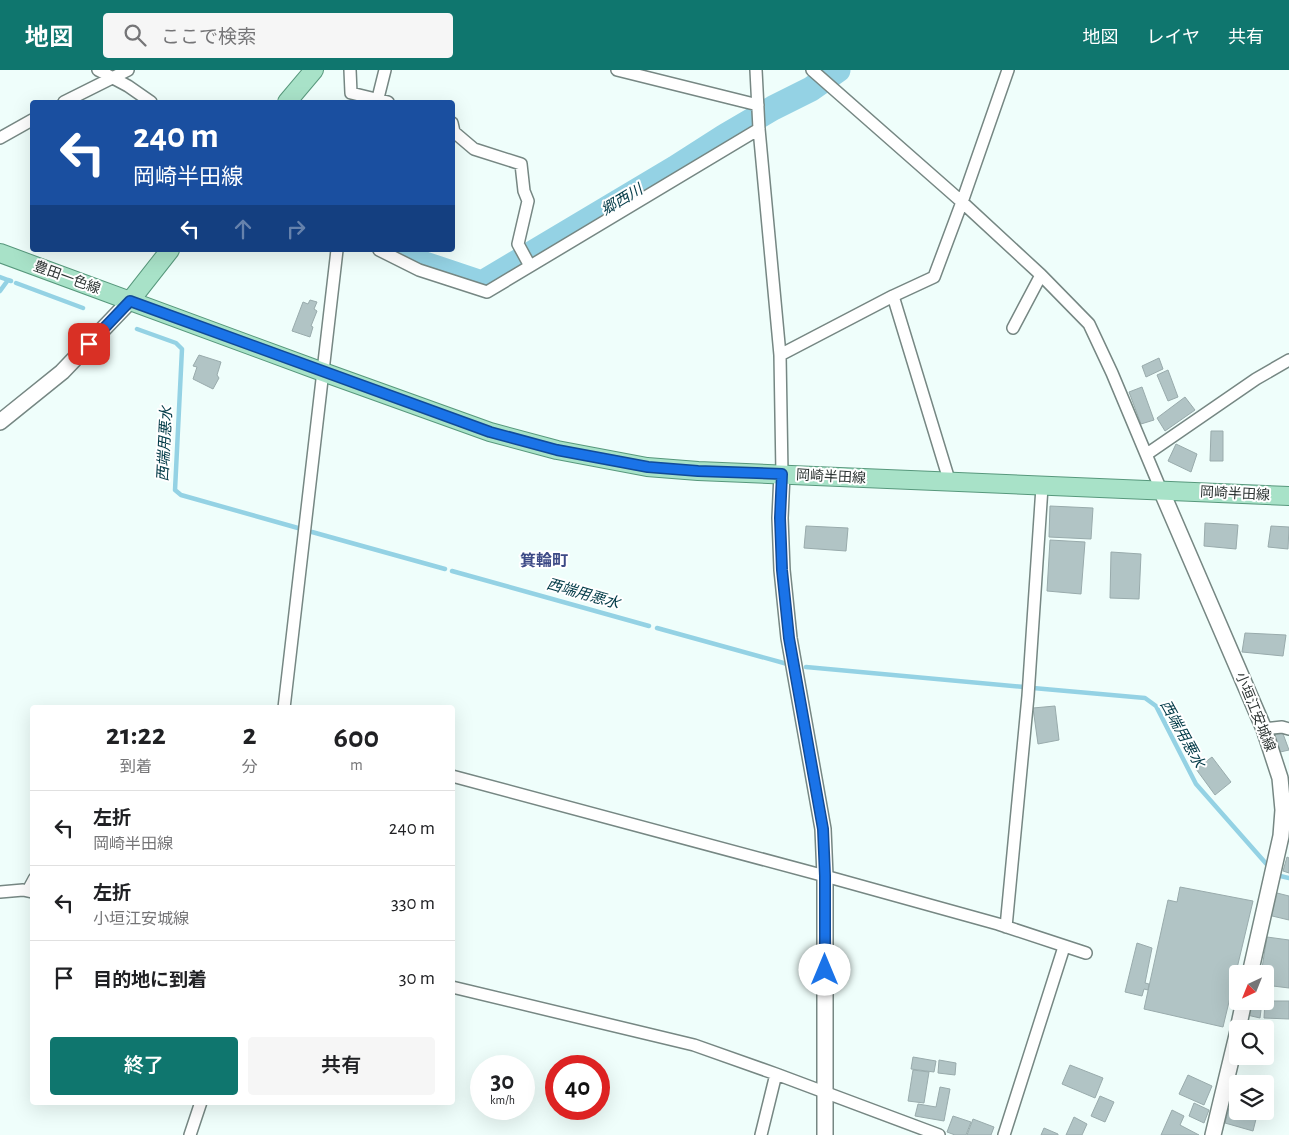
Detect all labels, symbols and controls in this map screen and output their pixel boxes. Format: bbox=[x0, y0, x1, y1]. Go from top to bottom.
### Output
search box bbox=[103, 13, 453, 58]
icon: search bbox=[121, 21, 149, 49]
text: 地図 bbox=[25, 26, 73, 50]
text: ここで検索 bbox=[161, 28, 256, 47]
text: 地図 bbox=[1083, 29, 1119, 47]
text: レイヤ bbox=[1147, 29, 1200, 47]
text: 共有 bbox=[1228, 29, 1264, 47]
text: 240 m bbox=[133, 119, 219, 154]
icon: left bbox=[50, 120, 115, 185]
text: 岡崎半田線 bbox=[133, 166, 243, 188]
water label: 郷西川 bbox=[598, 180, 647, 218]
icon: left bbox=[176, 215, 204, 243]
icon: ahead bbox=[229, 215, 257, 243]
icon: right bbox=[282, 215, 310, 243]
street label: 豊田一色線 bbox=[32, 259, 103, 297]
pin bbox=[68, 323, 110, 365]
icon: arrive bbox=[75, 330, 103, 358]
water label: 西端用悪水 bbox=[155, 404, 175, 482]
street label: 岡崎半田線 bbox=[796, 467, 866, 486]
street label: 岡崎半田線 bbox=[1200, 484, 1270, 503]
district label: 箕輪町 bbox=[520, 551, 568, 569]
water label: 西端用悪水 bbox=[545, 575, 623, 612]
street label: 小垣江安城線 bbox=[1233, 670, 1278, 754]
water label: 西端用悪水 bbox=[1157, 697, 1209, 772]
text: 21:22 bbox=[106, 720, 166, 750]
text: 2 bbox=[243, 720, 257, 750]
text: 600 bbox=[333, 723, 379, 753]
text: m bbox=[350, 757, 363, 773]
text: 到着 bbox=[120, 759, 152, 775]
text: 分 bbox=[242, 759, 258, 775]
text: 左折 bbox=[93, 809, 131, 828]
icon: left bbox=[50, 814, 78, 842]
text: 240 m bbox=[389, 819, 435, 838]
text: 岡崎半田線 bbox=[93, 836, 173, 852]
text: 左折 bbox=[93, 884, 131, 903]
icon: left bbox=[50, 889, 78, 917]
text: 330 m bbox=[391, 894, 435, 913]
text: 小垣江安城線 bbox=[93, 911, 189, 927]
position arrow bbox=[798, 943, 850, 995]
icon: arrive bbox=[50, 964, 78, 992]
north arrow bbox=[1229, 965, 1274, 1010]
map controls bbox=[1229, 965, 1274, 1120]
text: 30 m bbox=[399, 969, 435, 988]
text: 目的地に到着 bbox=[93, 971, 207, 990]
button: search bbox=[1229, 1020, 1274, 1065]
button: 終了 bbox=[50, 1037, 238, 1095]
button: 共有 bbox=[248, 1037, 435, 1095]
speed limit sign: 40 bbox=[545, 1055, 610, 1120]
text: 30 bbox=[491, 1069, 514, 1094]
button: layers bbox=[1229, 1075, 1274, 1120]
text: km/h bbox=[490, 1094, 515, 1106]

